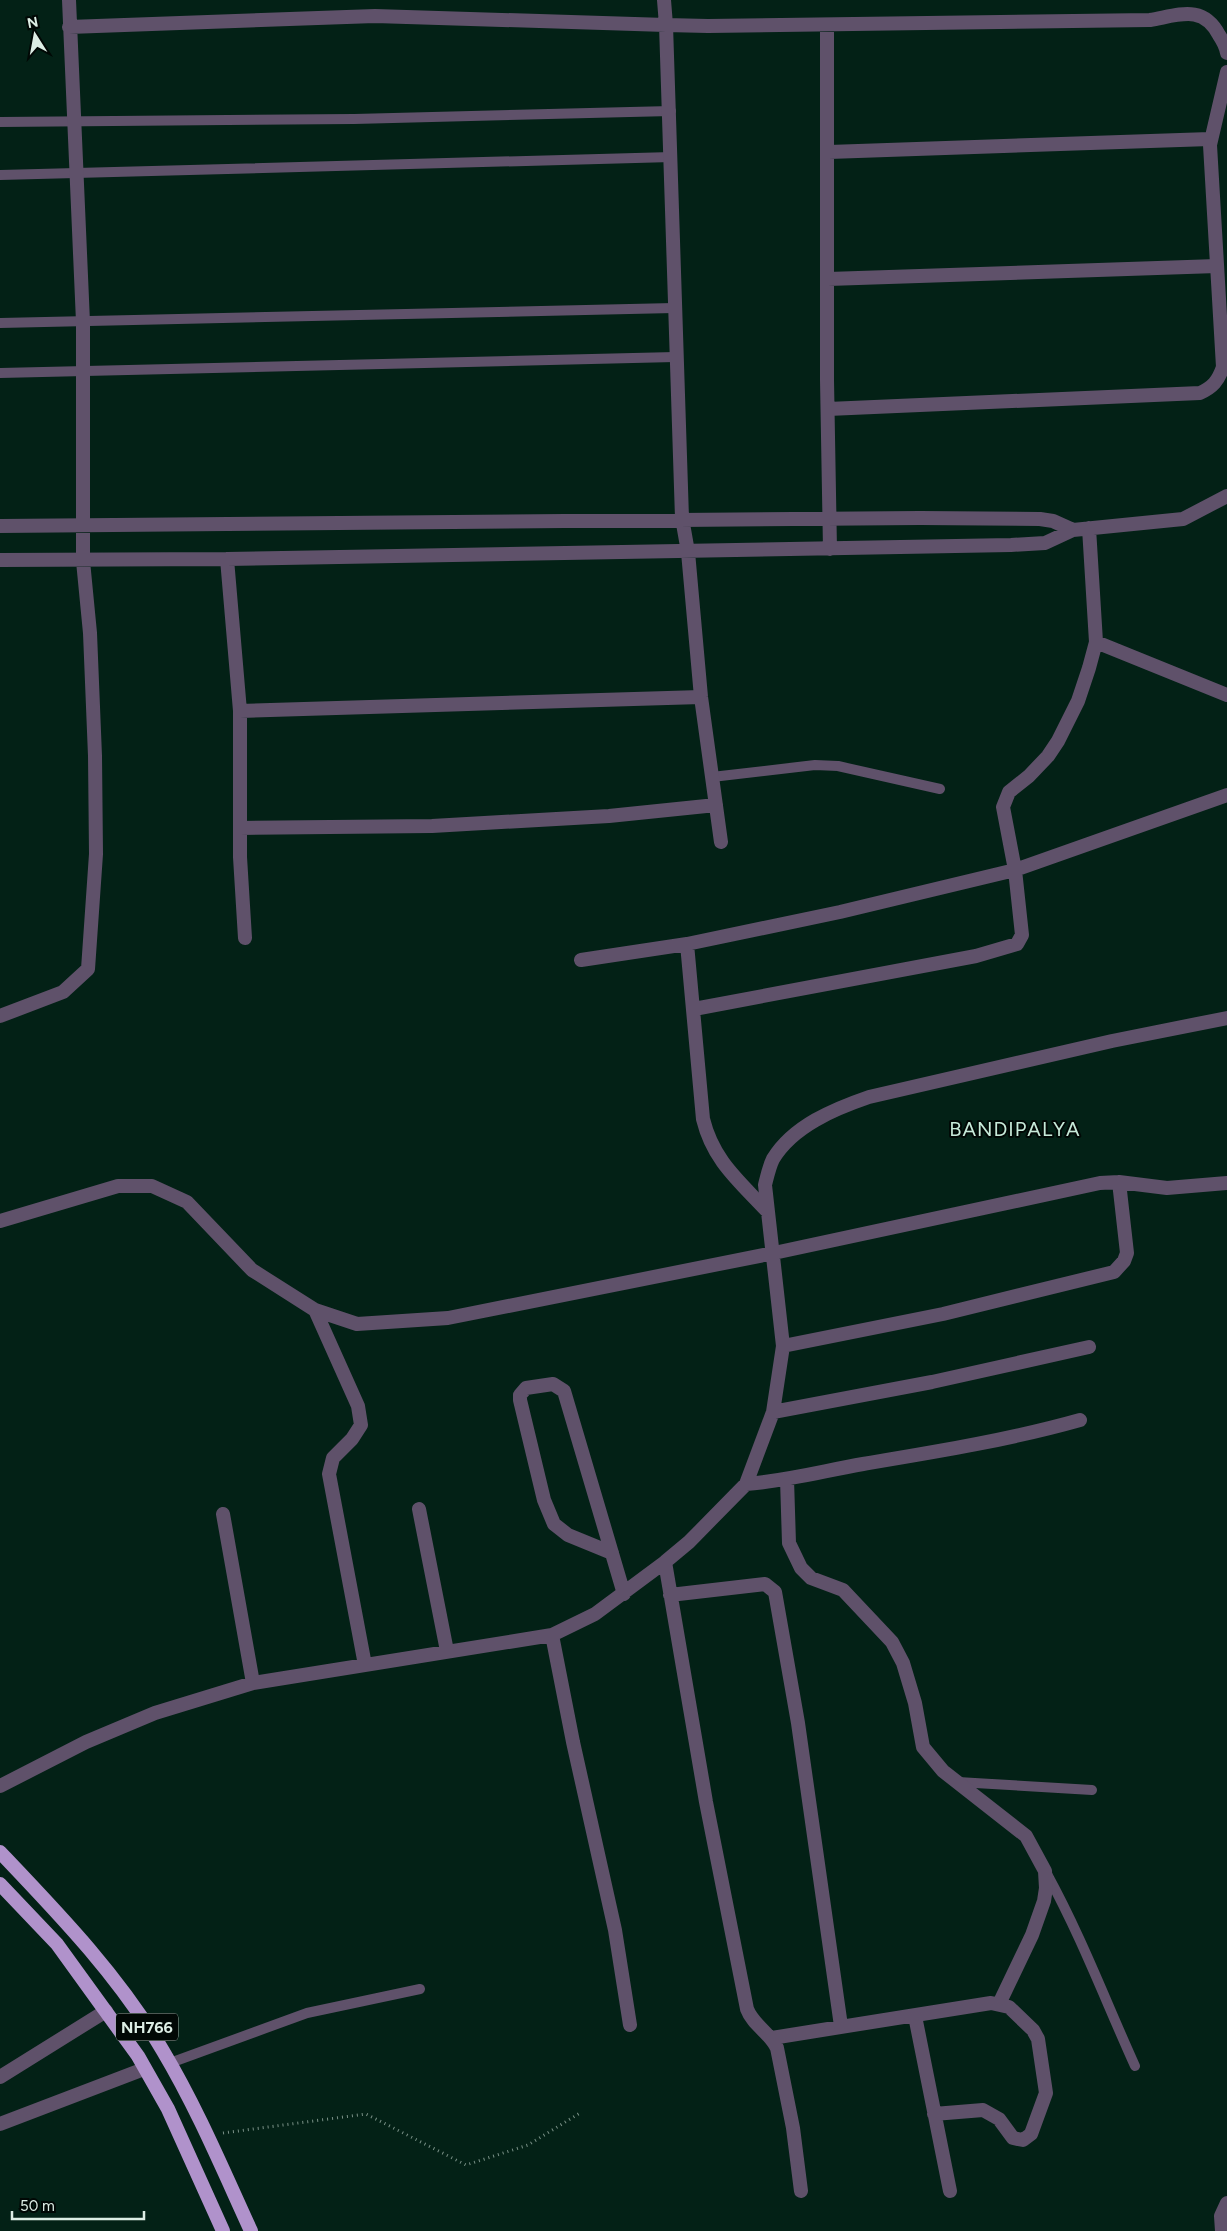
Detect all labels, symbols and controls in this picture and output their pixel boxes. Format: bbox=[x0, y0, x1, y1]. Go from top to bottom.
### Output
north arrow bbox=[10, 10, 60, 60]
text: N bbox=[26, 13, 40, 32]
district label: BANDIPALYA bbox=[949, 1117, 1081, 1141]
road number: NH766 bbox=[116, 2014, 178, 2040]
scale bar bbox=[12, 2188, 145, 2220]
text: 50 m bbox=[20, 2197, 55, 2215]

